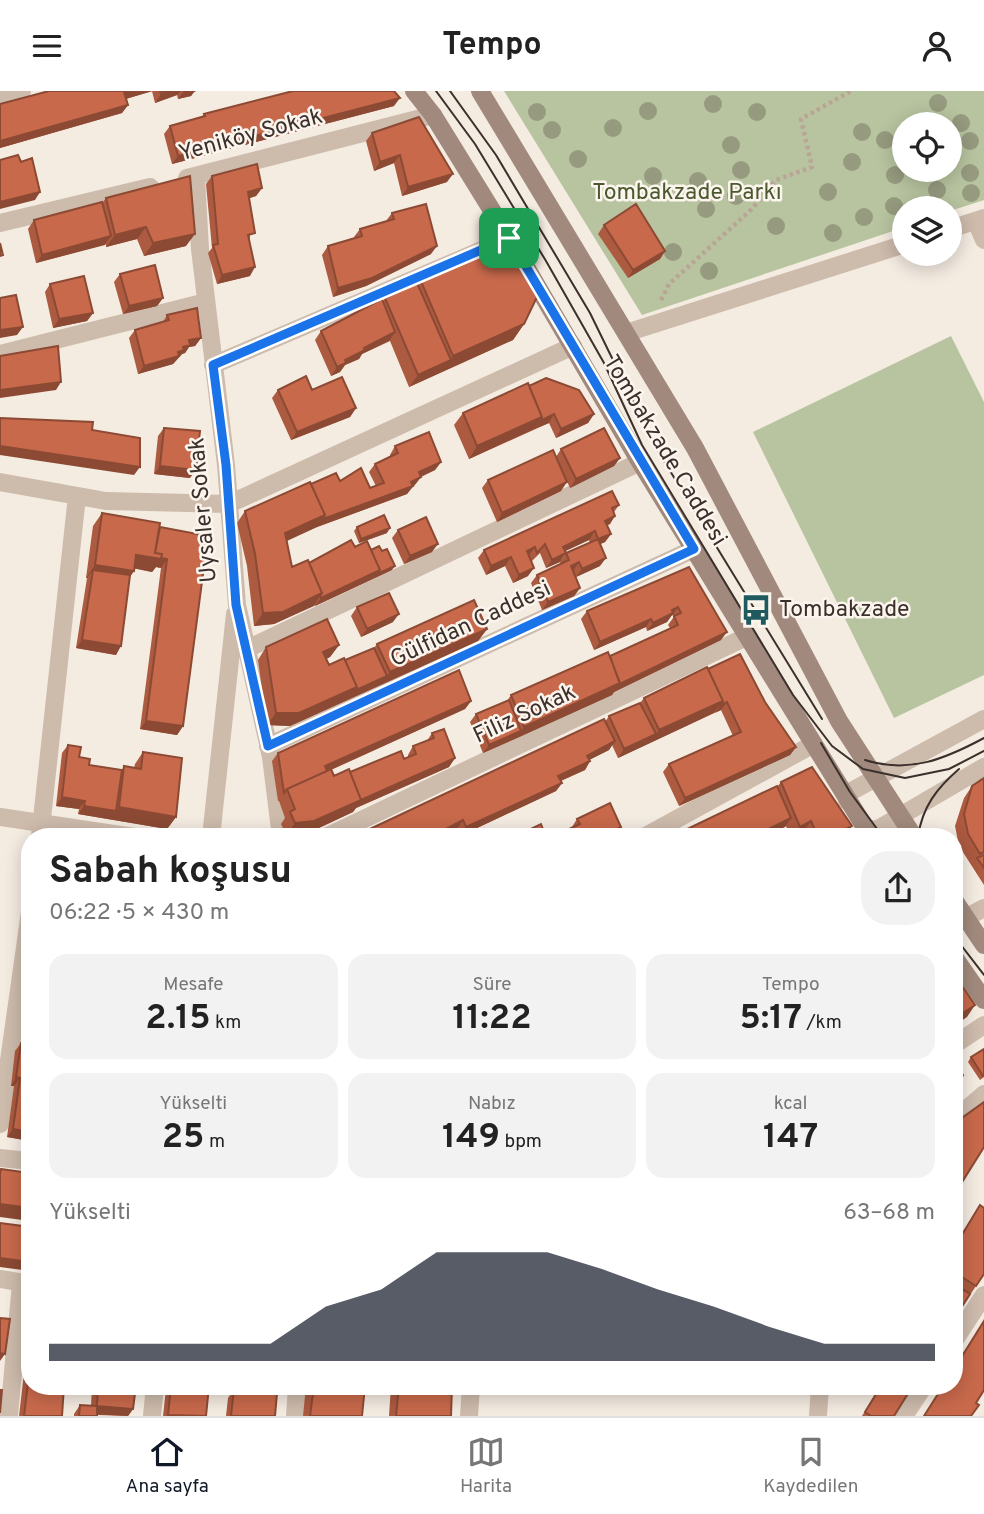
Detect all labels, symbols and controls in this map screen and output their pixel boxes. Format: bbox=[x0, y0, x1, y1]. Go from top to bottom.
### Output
text: Tempo bbox=[442, 26, 542, 66]
icon: menu bbox=[28, 27, 66, 65]
icon: person bbox=[918, 27, 956, 65]
street label: Yeniköy Sokak bbox=[176, 103, 326, 169]
map controls bbox=[892, 112, 962, 266]
button: locate bbox=[892, 112, 962, 182]
park label: Tombakzade Parkı bbox=[592, 179, 782, 208]
button: layers bbox=[892, 196, 962, 266]
pin bbox=[479, 208, 539, 268]
icon: arrive bbox=[490, 219, 528, 257]
street label: Tombakzade Caddesi bbox=[595, 350, 733, 552]
street label: Uysaler Sokak bbox=[183, 436, 225, 584]
street label: Gülfidan Caddesi bbox=[386, 575, 556, 675]
bus stop icon: Tombakzade bbox=[739, 593, 773, 627]
place label: Tombakzade bbox=[779, 596, 909, 625]
street label: Filiz Sokak bbox=[469, 679, 581, 751]
text: Sabah koşusu bbox=[49, 848, 292, 897]
button: share bbox=[861, 851, 935, 925]
text: 06:22 · 5 × 430 m bbox=[49, 899, 229, 928]
text: Mesafe bbox=[163, 973, 223, 997]
text: Süre bbox=[472, 973, 512, 997]
text: Tempo bbox=[762, 973, 820, 997]
text: 2.15 bbox=[145, 997, 211, 1041]
text: 11:22 bbox=[452, 997, 532, 1041]
text: 5:17 bbox=[739, 997, 802, 1041]
text: km bbox=[211, 1011, 241, 1035]
text: /km bbox=[802, 1011, 842, 1035]
text: Yükselti bbox=[159, 1092, 227, 1116]
text: Nabız bbox=[468, 1092, 516, 1116]
text: kcal bbox=[774, 1092, 808, 1116]
text: 25 bbox=[162, 1116, 204, 1160]
text: 149 bbox=[442, 1116, 500, 1160]
text: 147 bbox=[763, 1116, 818, 1160]
text: m bbox=[204, 1130, 225, 1154]
text: bpm bbox=[500, 1130, 542, 1154]
text: Yükselti bbox=[49, 1199, 131, 1228]
text: 63–68 m bbox=[843, 1199, 935, 1228]
tab: Ana sayfa bbox=[126, 1433, 209, 1499]
tab: Harita bbox=[460, 1433, 512, 1499]
tab: Kaydedilen bbox=[763, 1433, 858, 1499]

